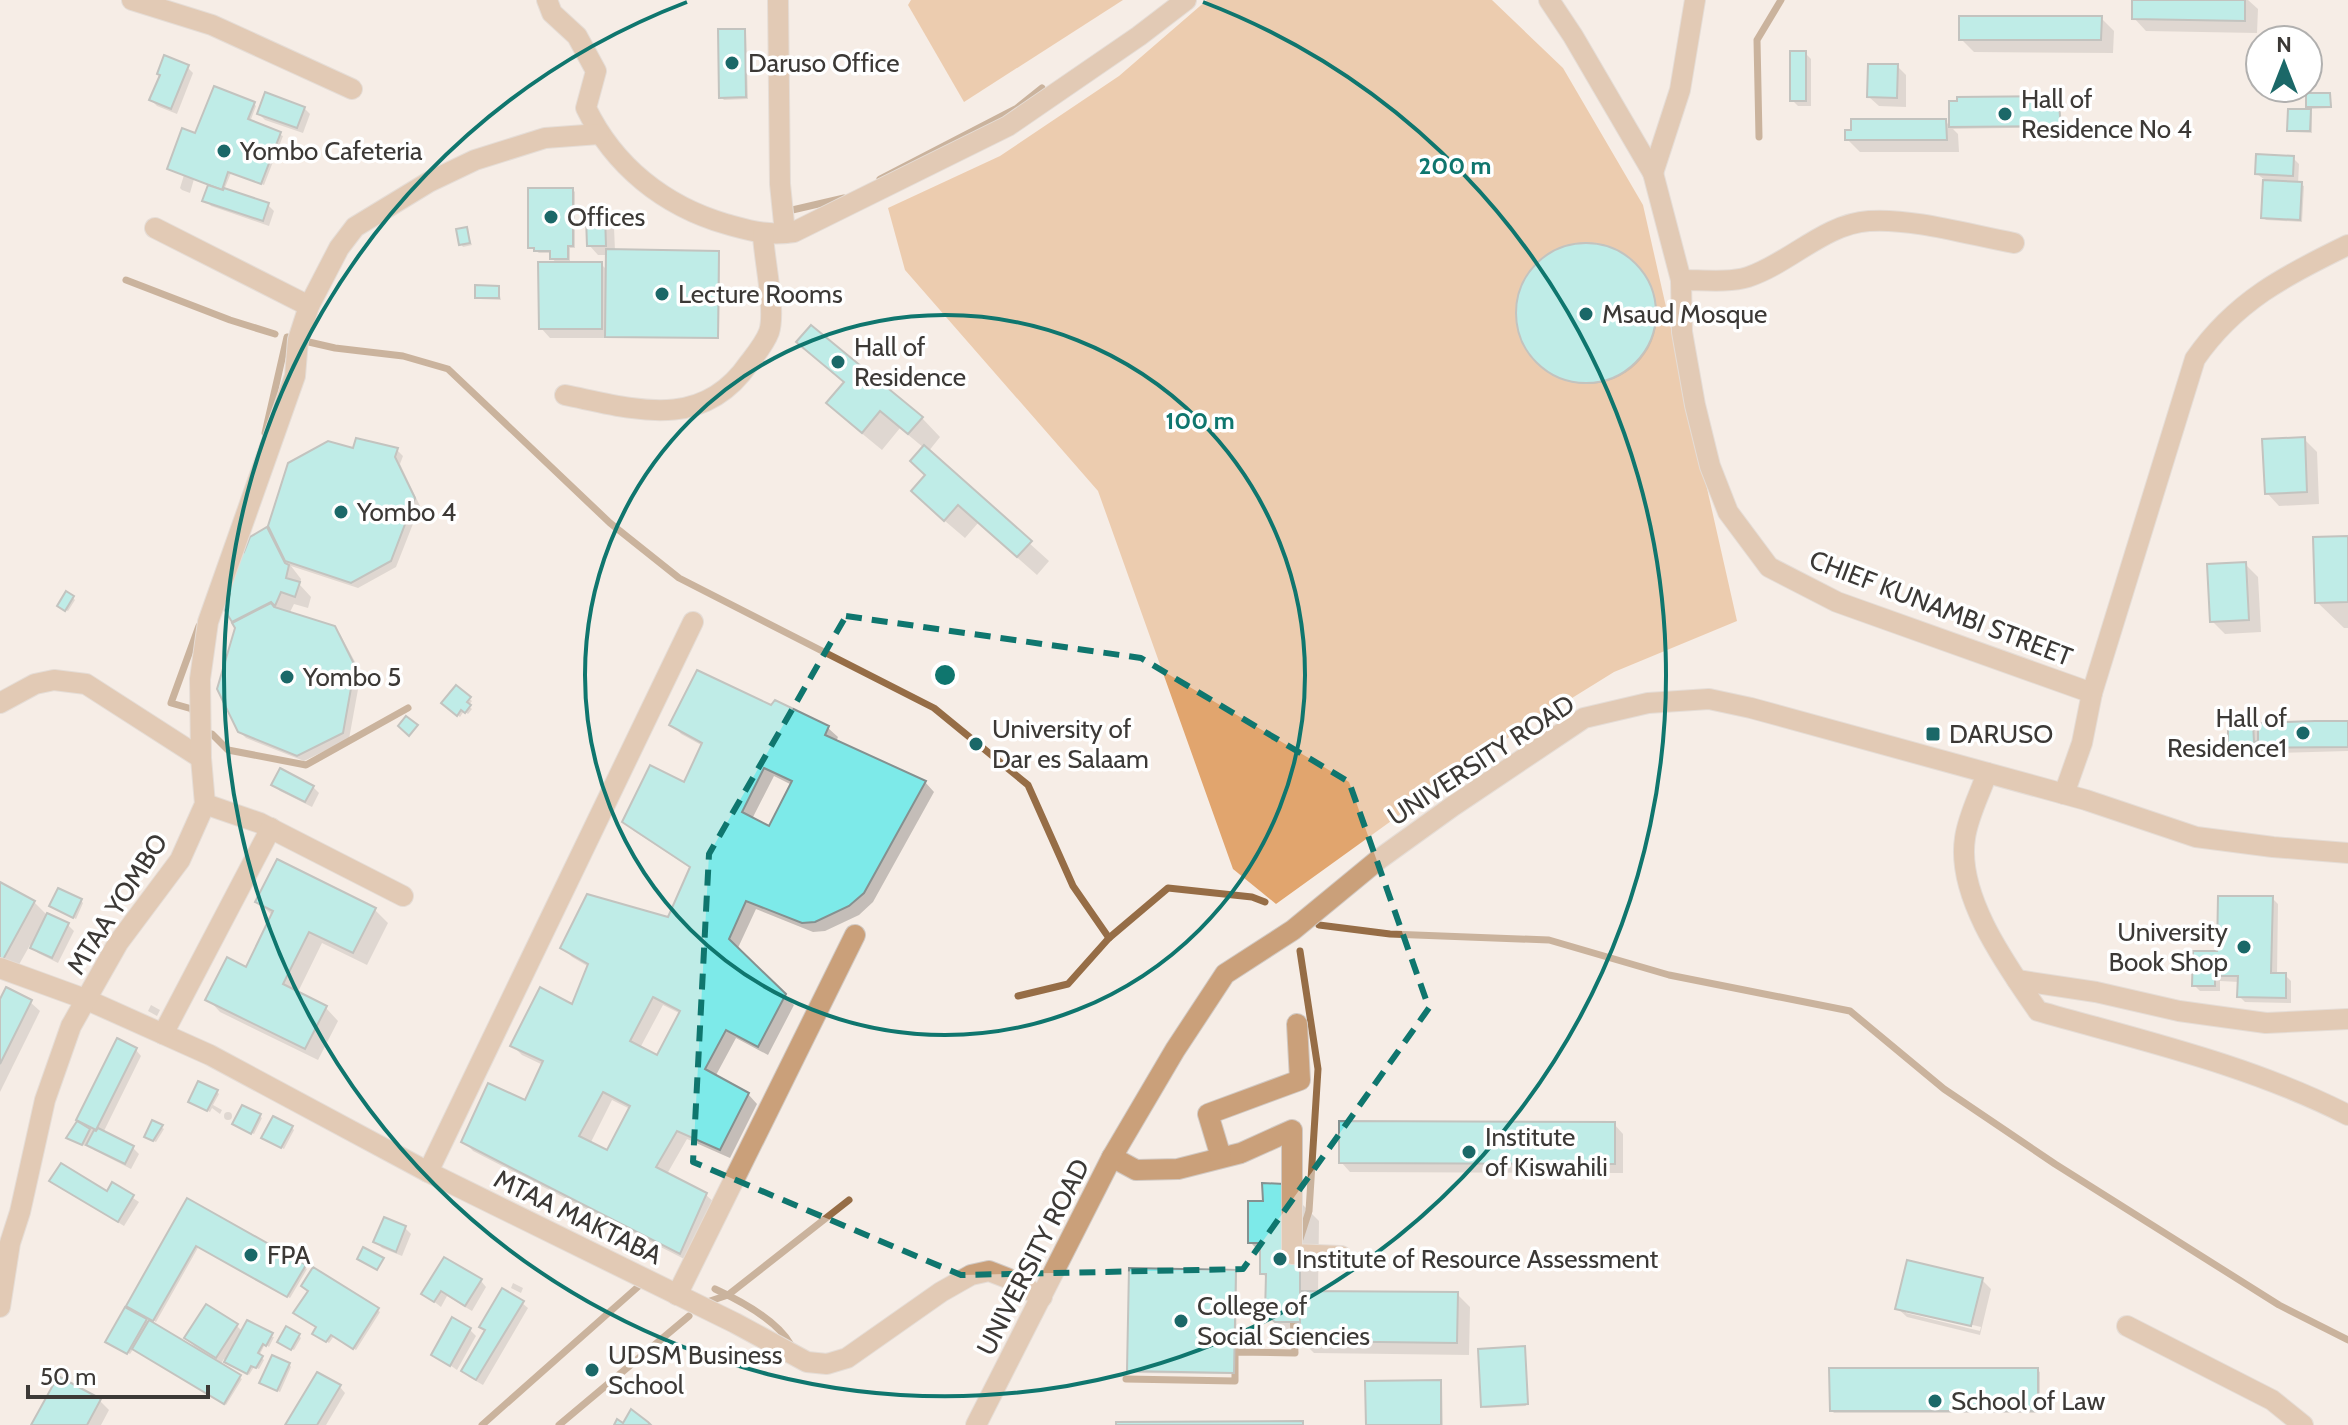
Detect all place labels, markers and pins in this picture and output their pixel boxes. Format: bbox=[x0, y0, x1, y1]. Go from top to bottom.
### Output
place label: Daruso Office bbox=[748, 47, 899, 79]
marker: Daruso Office bbox=[723, 54, 741, 72]
place label: Hall of Residence No 4 bbox=[2021, 83, 2192, 145]
marker: Hall of Residence No 4 bbox=[1996, 105, 2014, 123]
place label: Yombo Cafeteria bbox=[239, 135, 423, 167]
marker: Yombo Cafeteria bbox=[215, 142, 233, 160]
place label: Offices bbox=[567, 201, 646, 233]
marker: Offices bbox=[542, 208, 560, 226]
place label: Lecture Rooms bbox=[678, 278, 843, 310]
marker: Lecture Rooms bbox=[653, 285, 671, 303]
place label: Msaud Mosque bbox=[1602, 298, 1767, 330]
marker: Msaud Mosque bbox=[1577, 305, 1595, 323]
place label: Hall of Residence bbox=[854, 331, 966, 393]
marker: Hall of Residence bbox=[829, 353, 847, 371]
place label: Yombo 4 bbox=[356, 496, 456, 528]
marker: Yombo 4 bbox=[332, 503, 350, 521]
place label: Yombo 5 bbox=[302, 661, 401, 693]
centre of rings bbox=[931, 661, 959, 689]
marker: Yombo 5 bbox=[278, 668, 296, 686]
place label: Hall of Residence1 bbox=[2167, 702, 2287, 764]
place label: University of Dar es Salaam bbox=[992, 713, 1149, 775]
place label: DARUSO bbox=[1949, 718, 2053, 750]
marker: Hall of Residence1 bbox=[2294, 724, 2312, 742]
marker: DARUSO bbox=[1924, 725, 1942, 743]
marker: University of Dar es Salaam bbox=[967, 735, 985, 753]
place label: University Book Shop bbox=[2108, 916, 2228, 978]
marker: University Book Shop bbox=[2235, 938, 2253, 956]
place label: Institute of Kiswahili bbox=[1485, 1121, 1608, 1183]
marker: Institute of Kiswahili bbox=[1460, 1143, 1478, 1161]
place label: FPA bbox=[267, 1239, 310, 1271]
place label: Institute of Resource Assessment bbox=[1296, 1243, 1658, 1275]
marker: FPA bbox=[242, 1246, 260, 1264]
marker: Institute of Resource Assessment bbox=[1271, 1250, 1289, 1268]
place label: College of Social Sciencies bbox=[1197, 1290, 1370, 1352]
marker: College of Social Sciencies bbox=[1172, 1312, 1190, 1330]
place label: UDSM Business School bbox=[608, 1339, 783, 1401]
marker: UDSM Business School bbox=[583, 1361, 601, 1379]
place label: School of Law bbox=[1951, 1385, 2105, 1417]
marker: School of Law bbox=[1926, 1392, 1944, 1410]

